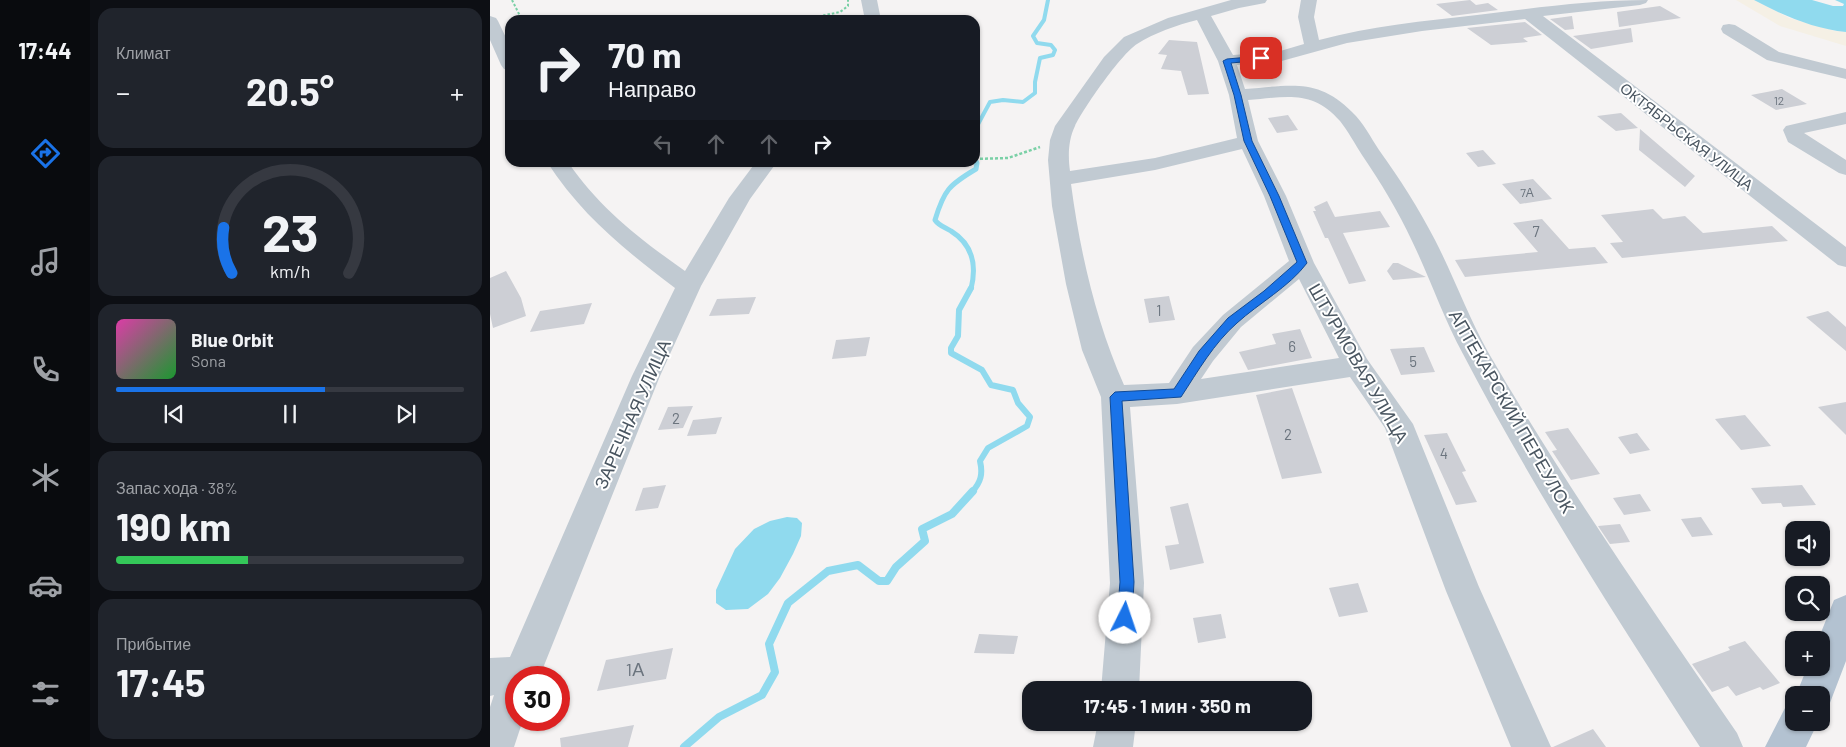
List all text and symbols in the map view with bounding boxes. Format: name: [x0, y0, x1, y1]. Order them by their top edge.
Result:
text: 70 m: [608, 33, 682, 75]
icon: right: [525, 35, 590, 100]
text: 17:44: [18, 37, 72, 63]
pin: [1240, 37, 1282, 79]
text: Климат: [116, 43, 170, 62]
icon: arrive: [1247, 44, 1275, 72]
text: 20.5°: [246, 68, 334, 114]
text: −: [116, 75, 130, 109]
text: +: [450, 75, 464, 109]
text: Направо: [608, 75, 696, 101]
street label: ОКТЯБРЬСКАЯ УЛИЦА: [1617, 79, 1757, 193]
house number: 12: [1774, 93, 1784, 107]
icon: left: [649, 130, 677, 158]
icon: ahead: [702, 130, 730, 158]
icon: ahead: [755, 130, 783, 158]
icon: right: [808, 130, 836, 158]
icon: directions: [28, 136, 63, 171]
house number: 7А: [1520, 185, 1534, 199]
text: 23: [262, 200, 318, 262]
house number: 7: [1532, 222, 1540, 240]
icon: music: [28, 244, 63, 279]
text: km/h: [270, 260, 310, 282]
street label: ШТУРМОВАЯ УЛИЦА: [1304, 279, 1414, 447]
house number: 1: [1156, 301, 1162, 319]
street label: АПТЕКАРСКИЙ ПЕРЕУЛОК: [1445, 305, 1580, 517]
text: Blue Orbit: [191, 328, 274, 351]
street label: ЗАРЕЧНАЯ УЛИЦА: [589, 336, 675, 492]
house number: 6: [1288, 337, 1296, 355]
text: Sona: [191, 351, 226, 370]
icon: phone: [28, 352, 63, 387]
house number: 5: [1409, 352, 1417, 370]
icon: previous: [160, 400, 188, 428]
icon: pause: [276, 400, 304, 428]
icon: next: [392, 400, 420, 428]
house number: 2: [672, 409, 680, 427]
house number: 2: [1284, 425, 1292, 443]
house number: 4: [1440, 444, 1448, 462]
icon: climate: [28, 460, 63, 495]
text: Запас хода · 38%: [116, 478, 238, 497]
text: 190 km: [116, 503, 231, 549]
map controls: [1785, 521, 1830, 731]
button: sound: [1785, 521, 1830, 566]
icon: car: [28, 568, 63, 603]
button: search: [1785, 576, 1830, 621]
position arrow: [1098, 591, 1150, 643]
button: +: [1785, 631, 1830, 676]
text: Прибытие: [116, 634, 191, 653]
house number: 1А: [626, 658, 644, 680]
text: 17:45: [116, 659, 206, 705]
speed limit sign: 30: [505, 666, 570, 731]
icon: filters: [28, 676, 63, 711]
button: −: [1785, 686, 1830, 731]
text: 17:45 · 1 мин · 350 m: [1083, 694, 1251, 717]

